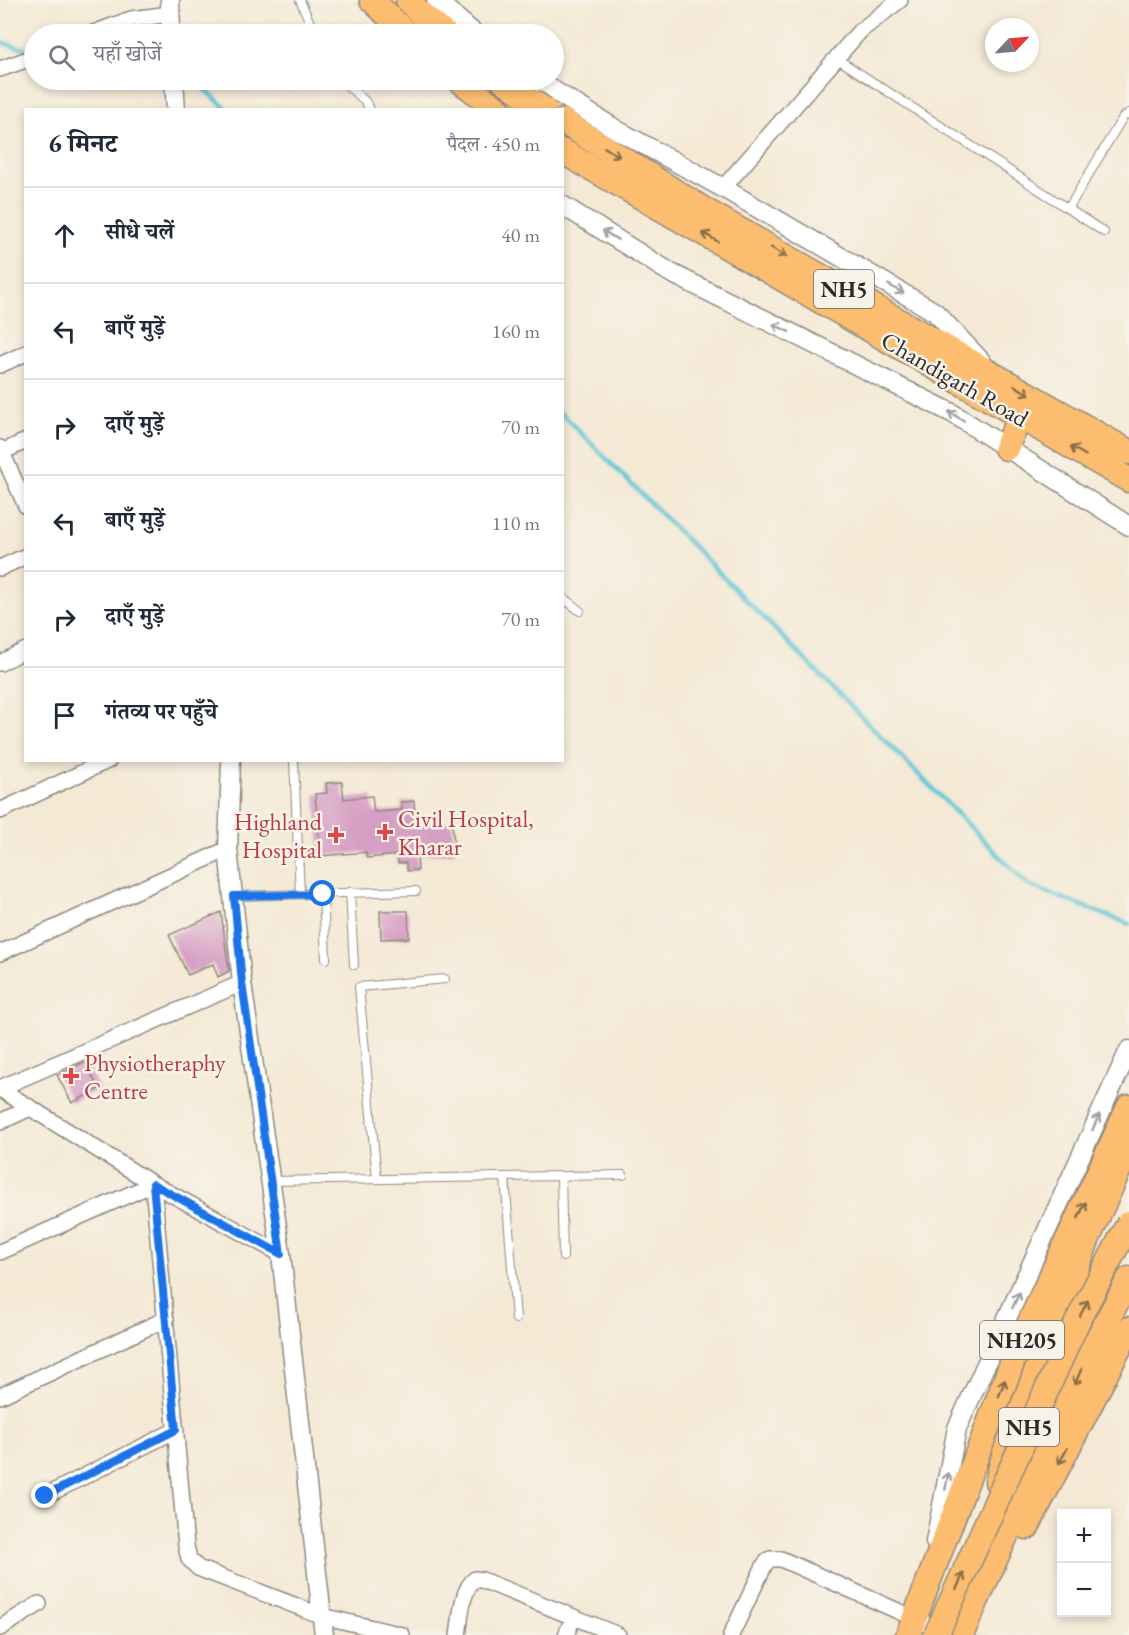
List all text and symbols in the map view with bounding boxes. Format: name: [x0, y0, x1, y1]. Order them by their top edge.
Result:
north arrow: [985, 18, 1039, 72]
search box: [24, 24, 564, 90]
text: यहाँ खोजें: [93, 39, 162, 68]
icon: search: [45, 41, 78, 74]
text: 6 मिनट: [48, 126, 117, 160]
text: पैदल · 450 m: [447, 131, 540, 157]
one-way arrow: [603, 146, 620, 158]
text: सीधे चलें: [105, 217, 174, 246]
icon: ahead: [48, 219, 81, 252]
text: 40 m: [501, 222, 540, 248]
one-way arrow: [603, 229, 619, 241]
one-way arrow: [702, 231, 719, 243]
one-way arrow: [770, 247, 787, 259]
road number: NH5: [814, 270, 874, 308]
one-way arrow: [887, 284, 904, 296]
text: बाएँ मुड़ें: [105, 313, 165, 342]
icon: left: [48, 315, 81, 348]
text: 160 m: [492, 318, 540, 344]
one-way arrow: [773, 322, 791, 334]
street label: Chandigarh Road: [876, 324, 1035, 434]
one-way arrow: [1012, 385, 1030, 396]
text: दाएँ मुड़ें: [105, 409, 164, 438]
one-way arrow: [948, 410, 965, 422]
icon: right: [48, 411, 81, 444]
text: 70 m: [501, 414, 540, 440]
one-way arrow: [1070, 445, 1088, 456]
text: बाएँ मुड़ें: [105, 505, 165, 534]
icon: left: [48, 507, 81, 540]
text: 110 m: [492, 510, 540, 536]
text: दाएँ मुड़ें: [105, 601, 164, 630]
icon: right: [48, 603, 81, 636]
text: 70 m: [501, 606, 540, 632]
text: गंतव्य पर पहुँचे: [105, 697, 217, 726]
icon: arrive: [48, 699, 81, 732]
place label: Civil Hospital, Kharar: [398, 803, 534, 862]
place label: Highland Hospital: [234, 806, 323, 865]
marker: Civil Hospital, Kharar: [376, 823, 394, 841]
marker: Highland Hospital: [327, 826, 345, 844]
route start: [309, 880, 335, 906]
place label: Physiotheraphy Centre: [84, 1047, 226, 1106]
marker: Physiotheraphy Centre: [62, 1067, 80, 1085]
one-way arrow: [1091, 1113, 1102, 1131]
one-way arrow: [1076, 1201, 1088, 1219]
one-way arrow: [1011, 1291, 1022, 1309]
one-way arrow: [1079, 1300, 1091, 1318]
road number: NH205: [980, 1321, 1064, 1359]
one-way arrow: [1072, 1367, 1083, 1386]
one-way arrow: [997, 1379, 1008, 1398]
road number: NH5: [999, 1408, 1059, 1446]
one-way arrow: [1057, 1446, 1068, 1464]
one-way arrow: [942, 1471, 953, 1491]
route end: [31, 1482, 57, 1508]
map controls: [1057, 1509, 1111, 1617]
button: +: [1057, 1509, 1111, 1563]
button: −: [1057, 1563, 1111, 1617]
one-way arrow: [955, 1573, 966, 1591]

